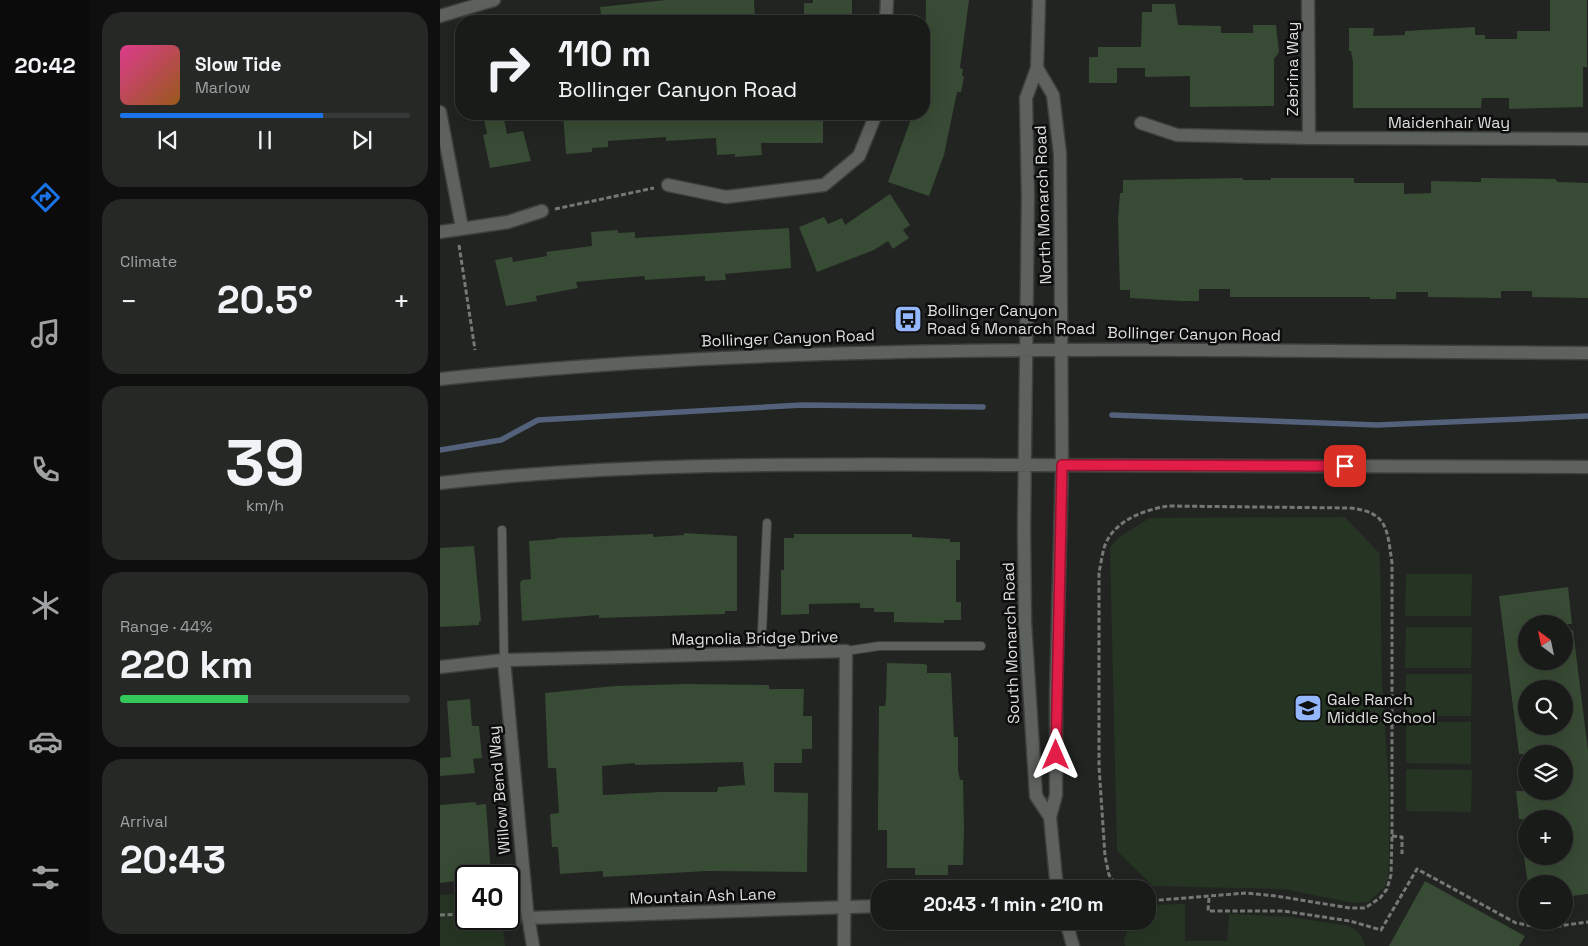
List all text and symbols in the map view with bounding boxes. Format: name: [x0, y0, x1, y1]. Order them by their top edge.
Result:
street label: Zebrina Way: [1282, 22, 1303, 116]
text: 110 m: [558, 32, 651, 76]
icon: right: [475, 35, 540, 100]
text: 20:42: [15, 51, 75, 79]
text: Slow Tide: [195, 52, 281, 77]
text: Bollinger Canyon Road: [558, 75, 797, 103]
text: Marlow: [195, 77, 251, 98]
street label: Maidenhair Way: [1388, 112, 1510, 133]
street label: North Monarch Road: [1030, 125, 1056, 285]
icon: previous: [154, 126, 182, 154]
icon: pause: [251, 126, 279, 154]
icon: next: [348, 126, 376, 154]
icon: directions: [28, 180, 63, 215]
text: Climate: [120, 251, 177, 272]
text: 20.5°: [217, 276, 313, 324]
text: −: [120, 283, 137, 319]
text: +: [393, 283, 410, 319]
place label: Bollinger Canyon Road & Monarch Road: [927, 300, 1095, 339]
bus stop icon: Bollinger Canyon Road & Monarch Road: [893, 304, 923, 334]
icon: music: [28, 316, 63, 351]
street label: Bollinger Canyon Road: [1107, 322, 1281, 346]
street label: Bollinger Canyon Road: [701, 324, 875, 352]
text: 39: [225, 421, 305, 504]
pin: [1324, 445, 1366, 487]
icon: phone: [28, 452, 63, 487]
icon: arrive: [1331, 452, 1359, 480]
text: km/h: [246, 495, 284, 516]
street label: South Monarch Road: [998, 562, 1024, 724]
icon: climate: [28, 588, 63, 623]
north arrow: [1518, 615, 1572, 670]
map controls: [1518, 615, 1573, 930]
text: Range · 44%: [120, 616, 212, 637]
street label: Magnolia Bridge Drive: [671, 626, 839, 650]
text: 220 km: [120, 641, 253, 689]
button: search: [1518, 680, 1573, 735]
place label: Gale Ranch Middle School: [1327, 689, 1436, 728]
school or university icon: Gale Ranch Middle School: [1293, 693, 1323, 723]
icon: car: [28, 724, 63, 759]
street label: Willow Bend Way: [483, 725, 515, 855]
position arrow: [1029, 728, 1081, 780]
button: layers: [1518, 745, 1573, 800]
button: +: [1518, 810, 1573, 865]
text: Arrival: [120, 811, 168, 832]
text: 20:43: [120, 836, 226, 884]
icon: filters: [28, 860, 63, 895]
speed limit sign: 40: [455, 865, 520, 930]
button: −: [1518, 875, 1573, 930]
street label: Mountain Ash Lane: [629, 883, 777, 909]
text: 20:43 · 1 min · 210 m: [923, 892, 1104, 917]

